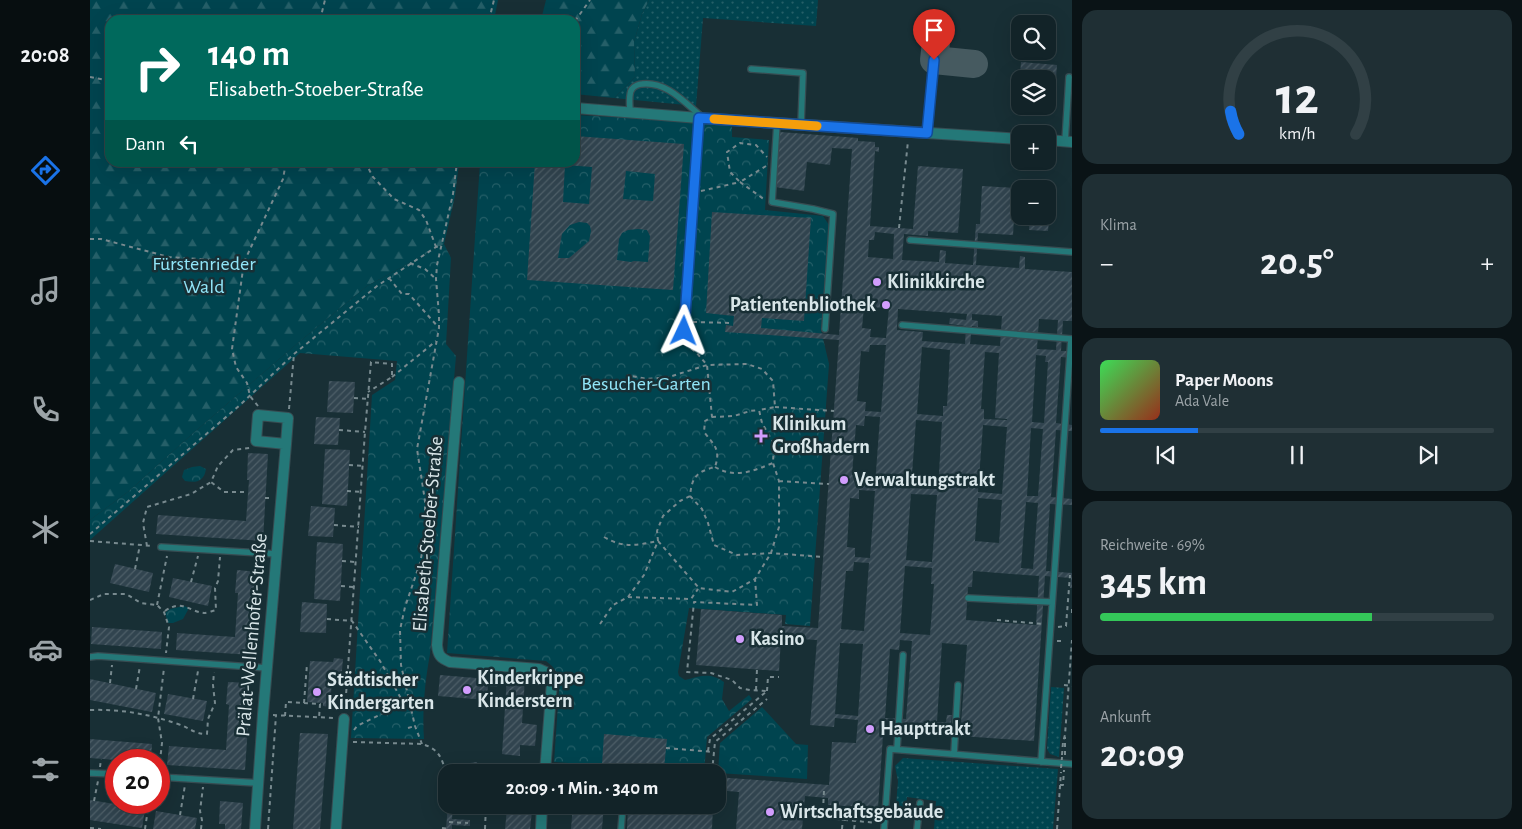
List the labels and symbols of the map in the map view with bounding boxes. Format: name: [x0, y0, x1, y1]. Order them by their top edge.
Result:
pin: [913, 9, 955, 60]
park label: Fürstenrieder Wald: [152, 254, 256, 297]
place label: Klinikkirche: [887, 272, 985, 292]
marker: Klinikkirche: [871, 276, 883, 288]
place label: Patientenbliothek: [730, 295, 876, 315]
marker: Patientenbliothek: [880, 299, 892, 311]
position arrow: [657, 304, 709, 356]
park label: Besucher-Garten: [581, 374, 711, 394]
place label: Klinikum Großhadern: [772, 414, 870, 457]
marker: Klinikum Großhadern: [754, 429, 768, 443]
street label: Elisabeth-Stoeber-Straße: [409, 435, 447, 633]
place label: Verwaltungstrakt: [854, 470, 995, 490]
marker: Verwaltungstrakt: [838, 474, 850, 486]
street label: Prälat-Wellenhofer-Straße: [233, 532, 271, 738]
place label: Kasino: [750, 629, 805, 649]
marker: Kasino: [734, 633, 746, 645]
place label: Kinderkrippe Kinderstern: [477, 668, 583, 711]
place label: Städtischer Kindergarten: [327, 670, 434, 713]
marker: Kinderkrippe Kinderstern: [461, 684, 473, 696]
marker: Städtischer Kindergarten: [311, 686, 323, 698]
place label: Haupttrakt: [880, 719, 971, 739]
marker: Haupttrakt: [864, 723, 876, 735]
speed limit sign: 20: [105, 749, 170, 814]
place label: Wirtschaftsgebäude: [780, 802, 943, 822]
marker: Wirtschaftsgebäude: [764, 806, 776, 818]

